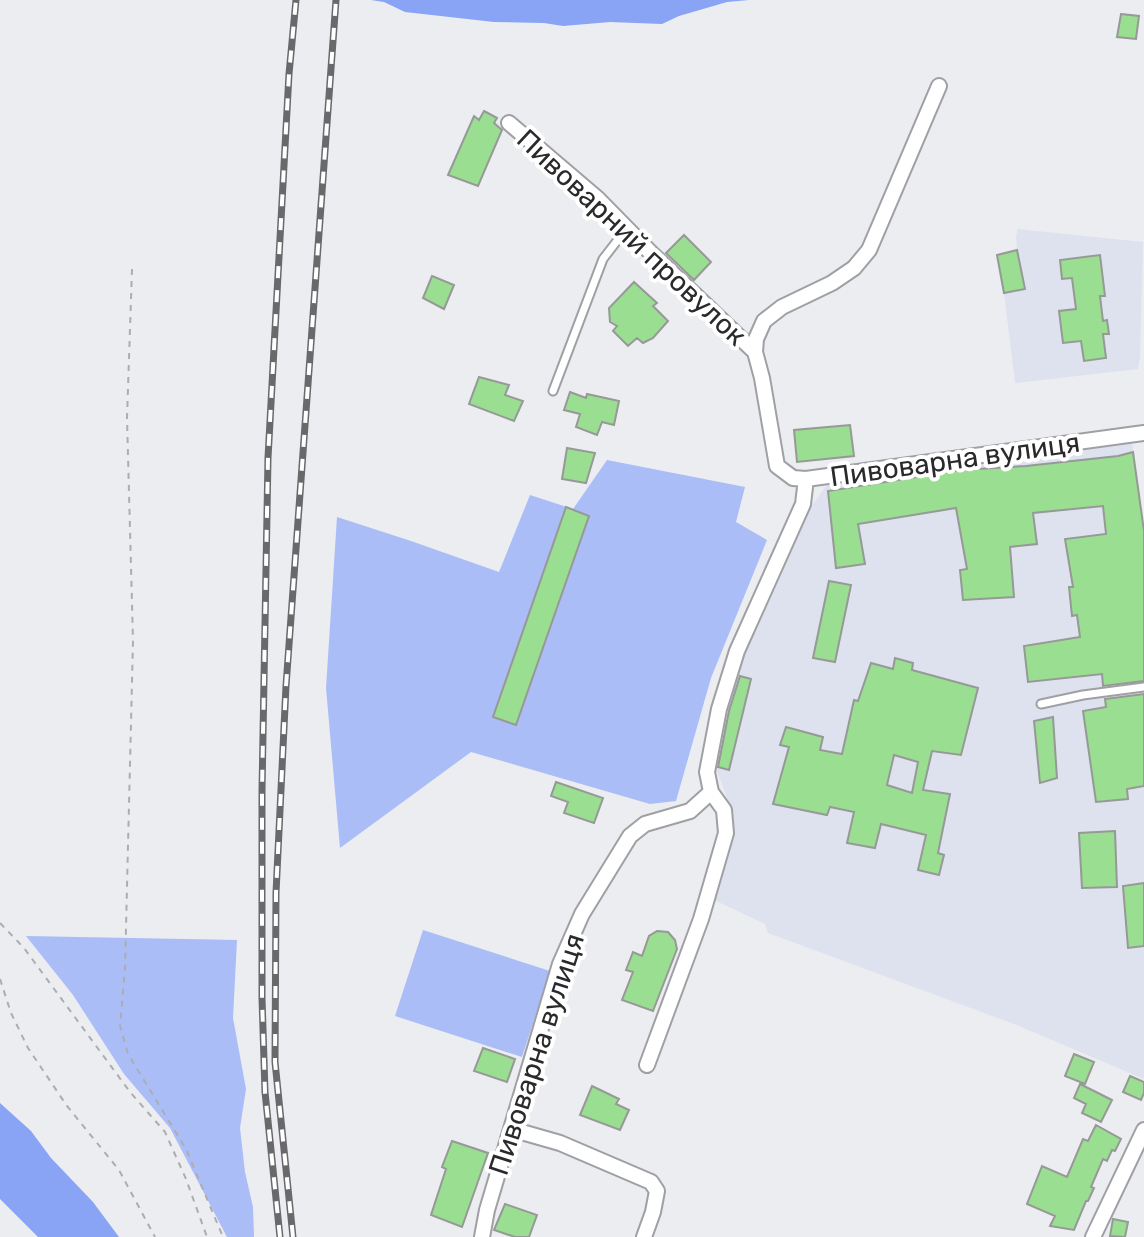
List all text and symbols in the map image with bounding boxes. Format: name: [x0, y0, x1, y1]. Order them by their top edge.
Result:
street label: Пивоварний провулок: [510, 122, 753, 352]
street label: Пивоварна вулиця: [828, 426, 1082, 493]
street label: Пивоварна вулиця: [482, 929, 591, 1179]

